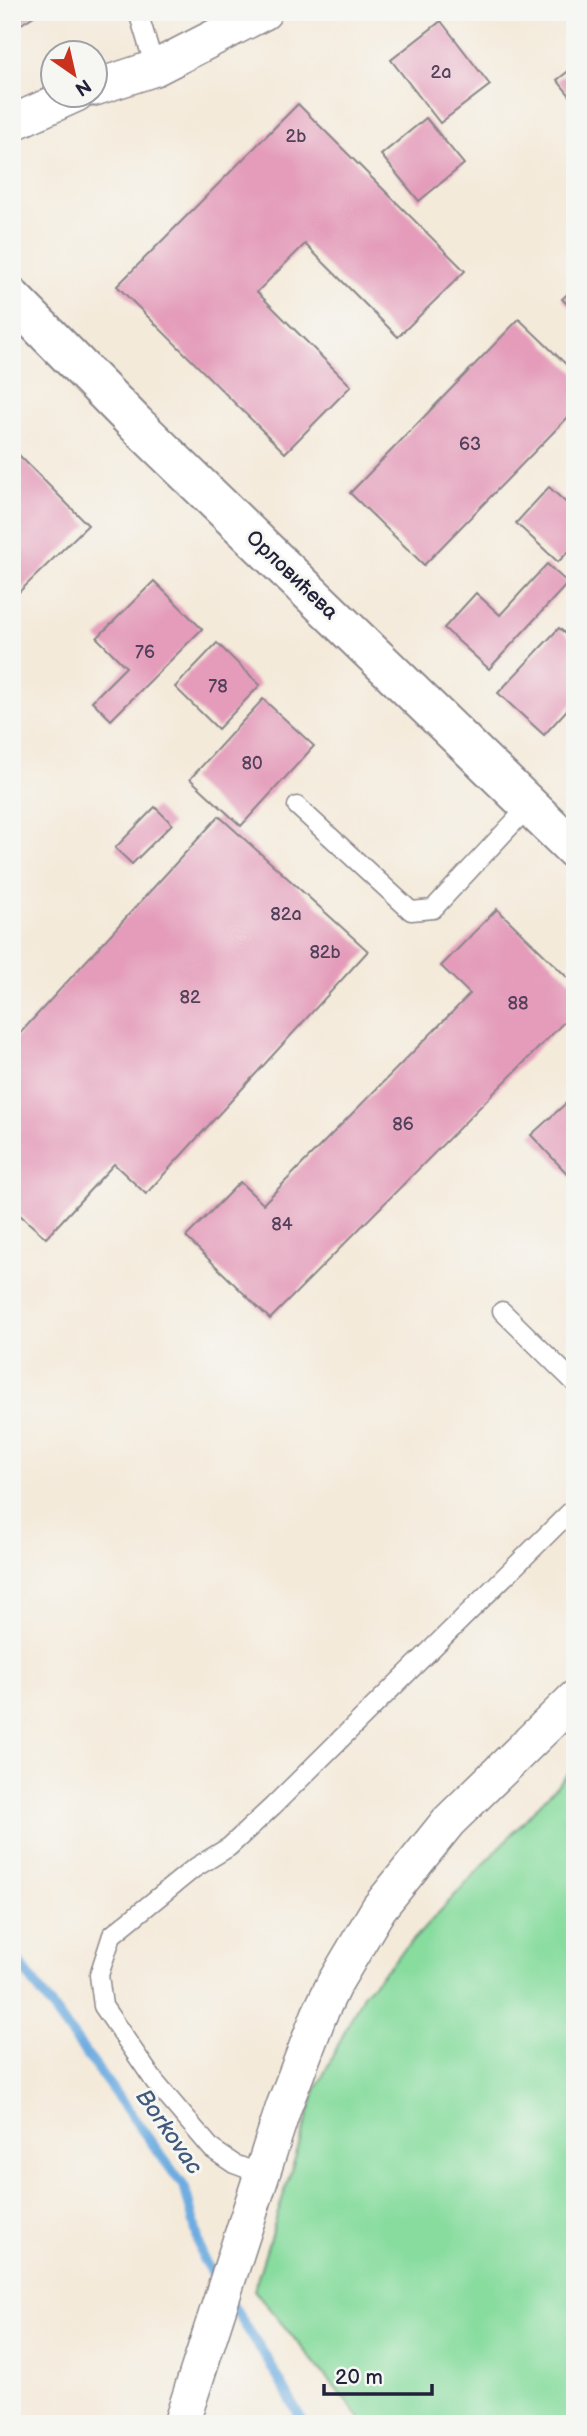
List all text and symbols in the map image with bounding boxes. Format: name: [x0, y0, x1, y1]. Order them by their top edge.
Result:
north arrow: [38, 38, 108, 108]
house number: 2a: [431, 62, 451, 83]
text: N: [70, 73, 95, 100]
house number: 2b: [286, 126, 306, 147]
house number: 63: [459, 434, 481, 455]
street label: Орловићева: [241, 525, 344, 625]
house number: 76: [135, 642, 155, 663]
house number: 78: [208, 676, 228, 697]
house number: 80: [241, 753, 263, 774]
house number: 82a: [270, 904, 302, 925]
house number: 82b: [309, 942, 341, 963]
house number: 82: [179, 987, 201, 1008]
house number: 88: [508, 993, 529, 1014]
house number: 86: [392, 1114, 414, 1135]
house number: 84: [271, 1214, 293, 1235]
water label: Borkovac: [129, 2084, 209, 2180]
scale bar: [324, 2352, 433, 2396]
text: 20 m: [335, 2365, 383, 2390]

